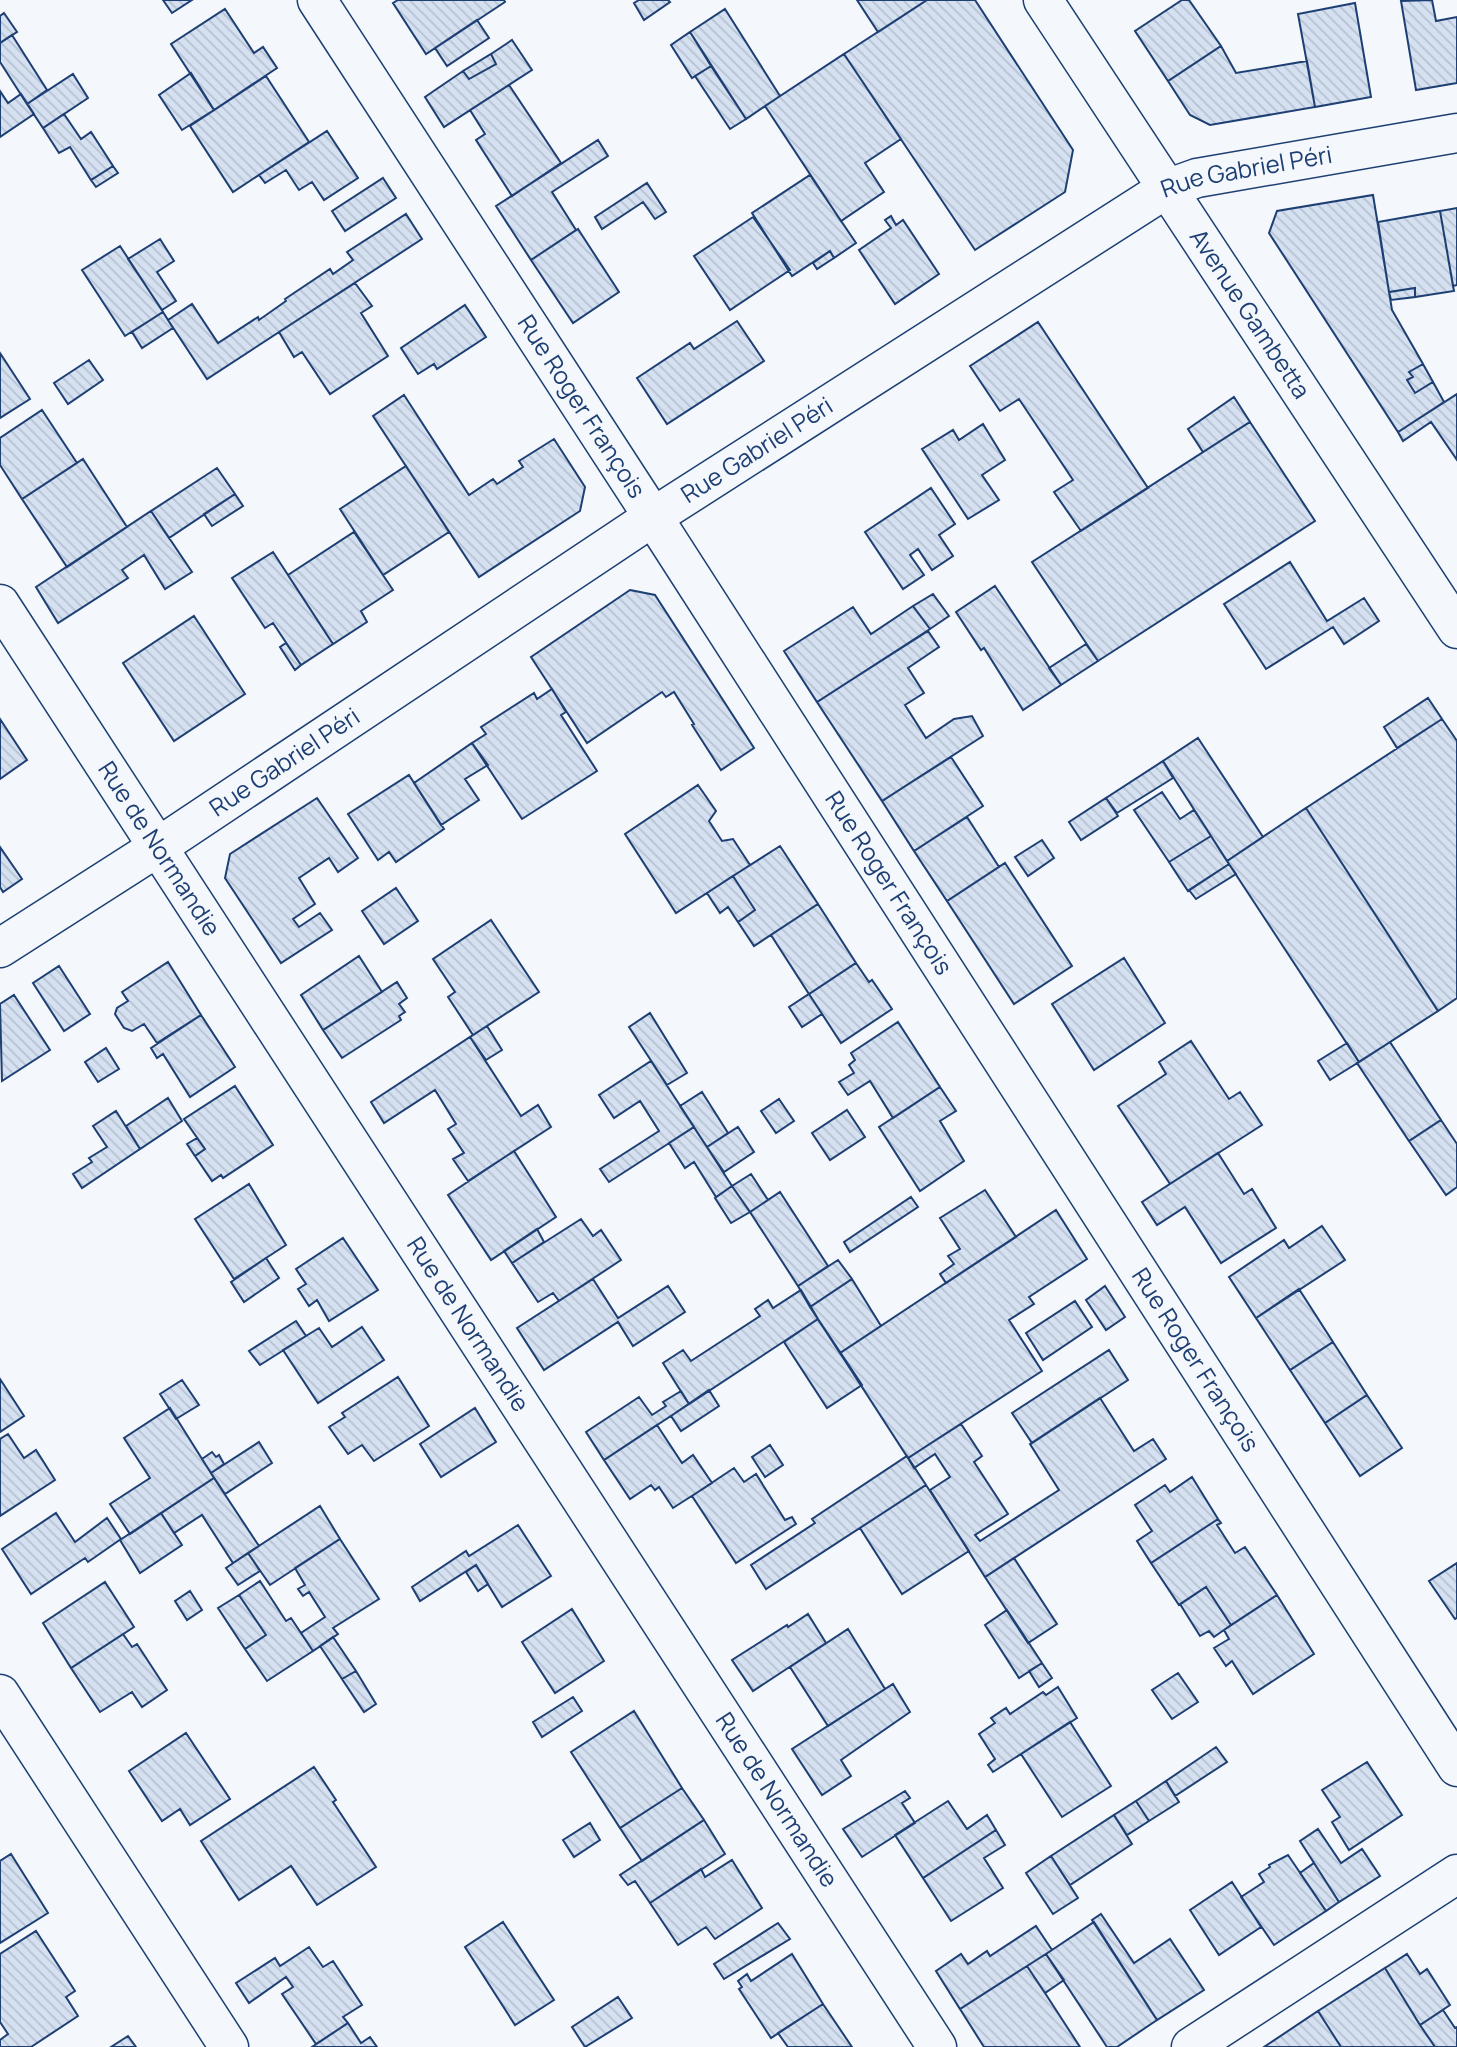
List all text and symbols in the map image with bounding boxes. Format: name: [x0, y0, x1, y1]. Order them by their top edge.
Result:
street label: Rue Gabriel Péri: [1156, 137, 1334, 205]
street label: Avenue Gambetta: [1183, 222, 1319, 405]
street label: Rue Roger François: [511, 308, 654, 504]
street label: Rue Gabriel Péri: [674, 388, 839, 510]
street label: Rue Gabriel Péri: [202, 699, 366, 823]
street label: Rue de Normandie: [91, 754, 229, 942]
street label: Rue Roger François: [818, 784, 961, 981]
street label: Rue de Normandie: [400, 1230, 538, 1417]
street label: Rue Roger François: [1125, 1261, 1268, 1458]
street label: Rue de Normandie: [709, 1705, 847, 1893]

